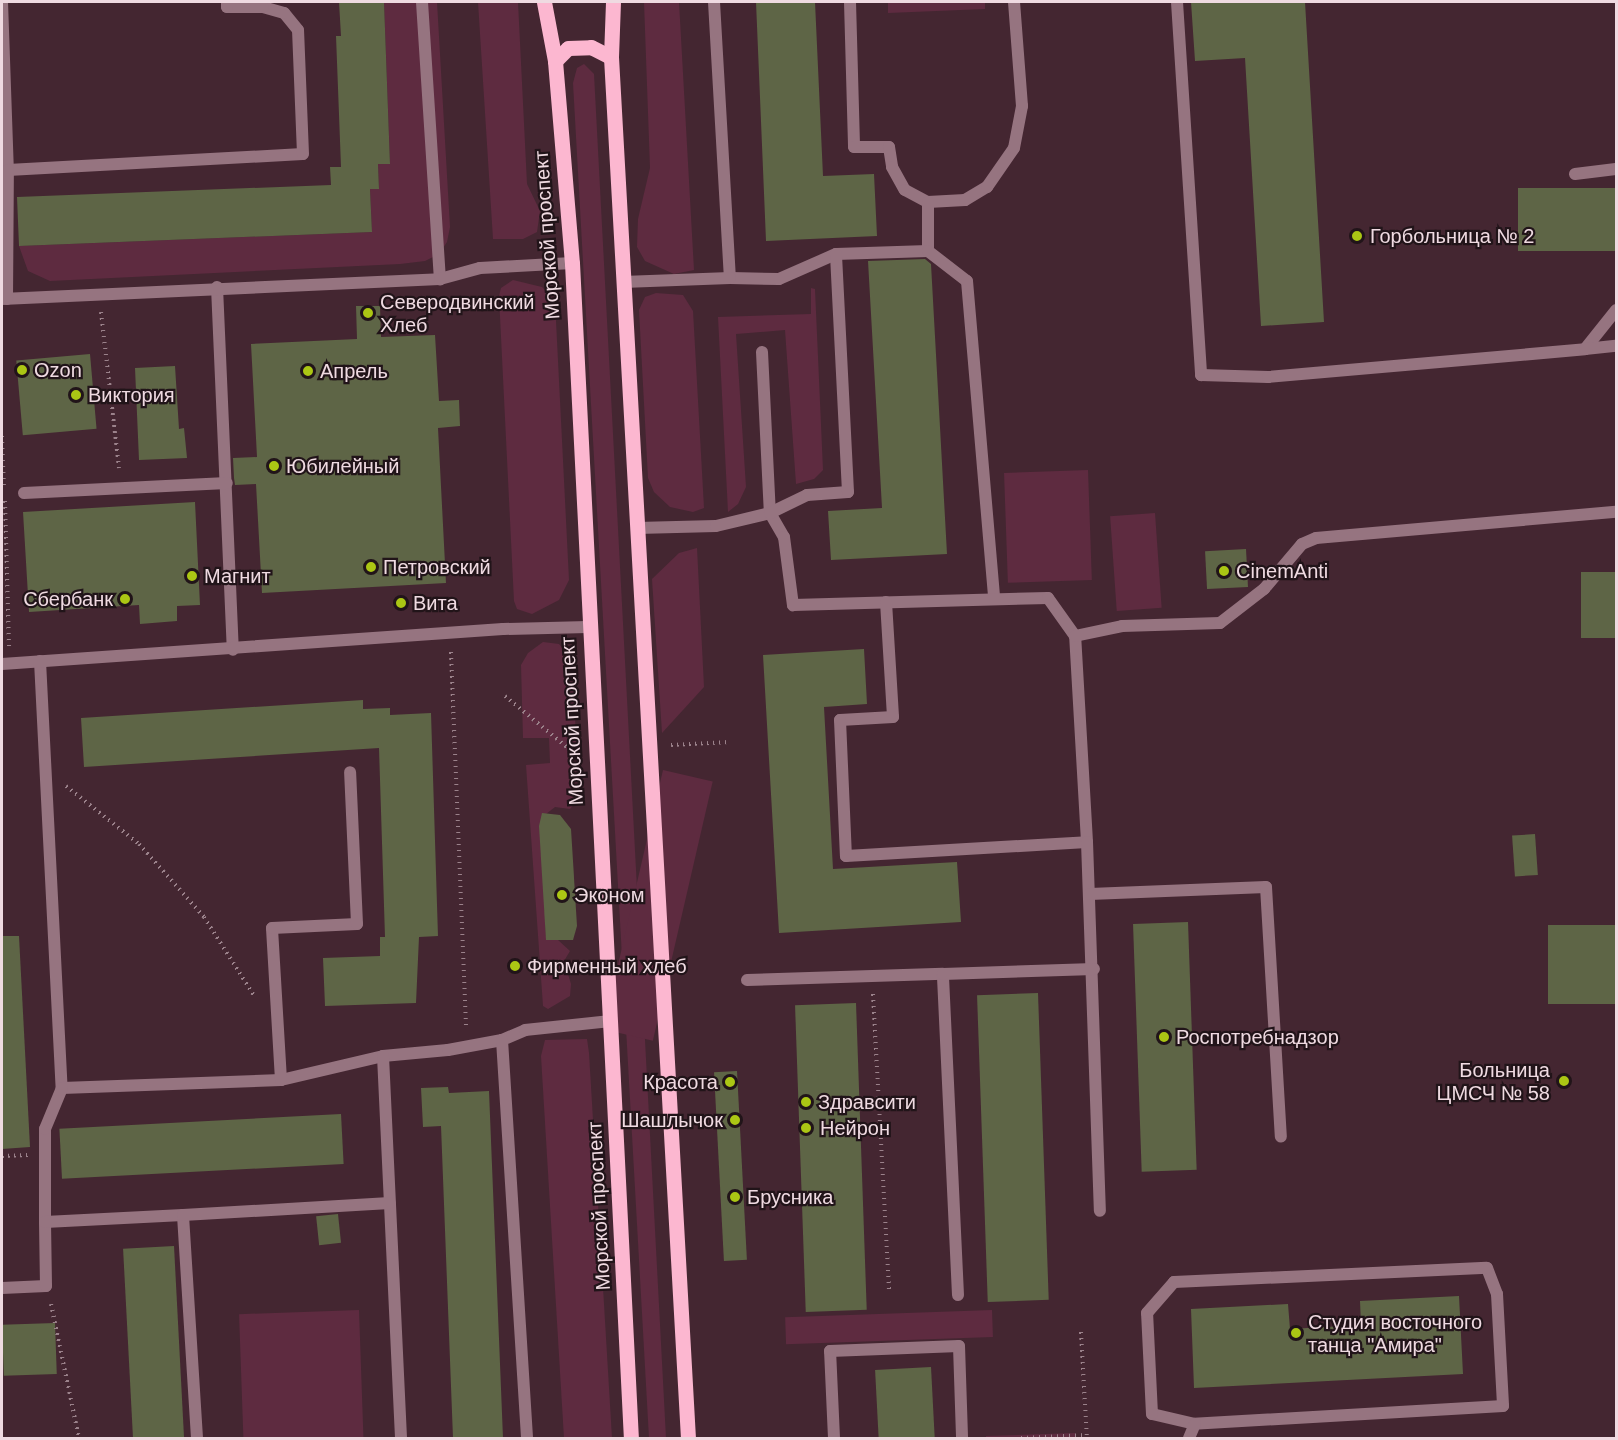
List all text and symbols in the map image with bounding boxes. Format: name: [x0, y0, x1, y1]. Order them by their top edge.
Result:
street label: Морской проспект: [529, 150, 565, 320]
place label: Горбольница № 2: [1370, 224, 1534, 248]
marker: Горбольница № 2: [1348, 227, 1366, 245]
place label: Северодвинский Хлеб: [380, 290, 535, 337]
marker: Северодвинский Хлеб: [361, 306, 375, 320]
place label: Ozon: [34, 358, 82, 382]
place label: Апрель: [320, 359, 388, 383]
marker: Ozon: [15, 363, 29, 377]
marker: Апрель: [301, 364, 315, 378]
place label: Виктория: [88, 383, 175, 407]
marker: Виктория: [69, 388, 83, 402]
place label: Юбилейный: [286, 454, 399, 478]
marker: Юбилейный: [267, 459, 281, 473]
place label: Петровский: [383, 555, 491, 579]
place label: CinemAnti: [1236, 559, 1328, 583]
marker: Петровский: [364, 560, 378, 574]
place label: Магнит: [204, 564, 271, 588]
marker: CinemAnti: [1217, 564, 1231, 578]
marker: Магнит: [185, 569, 199, 583]
place label: Сбербанк: [23, 587, 113, 611]
place label: Вита: [413, 591, 458, 615]
marker: Сбербанк: [118, 592, 132, 606]
marker: Вита: [394, 596, 408, 610]
street label: Морской проспект: [556, 636, 588, 806]
place label: Эконом: [574, 883, 644, 907]
marker: Эконом: [555, 888, 569, 902]
place label: Фирменный хлеб: [527, 954, 687, 978]
marker: Фирменный хлеб: [508, 959, 522, 973]
place label: Роспотребнадзор: [1176, 1025, 1339, 1049]
marker: Роспотребнадзор: [1157, 1030, 1171, 1044]
place label: Больница ЦМСЧ № 58: [1437, 1058, 1550, 1105]
place label: Красота: [643, 1070, 718, 1094]
marker: Больница ЦМСЧ № 58: [1555, 1072, 1573, 1090]
marker: Красота: [723, 1075, 737, 1089]
place label: Здравсити: [818, 1090, 916, 1114]
marker: Здравсити: [799, 1095, 813, 1109]
place label: Шашлычок: [621, 1108, 723, 1132]
marker: Шашлычок: [728, 1113, 742, 1127]
place label: Нейрон: [820, 1116, 890, 1140]
marker: Нейрон: [797, 1119, 815, 1137]
street label: Морской проспект: [583, 1121, 615, 1291]
place label: Брусника: [747, 1185, 833, 1209]
marker: Брусника: [728, 1190, 742, 1204]
place label: Студия восточного танца "Амира": [1308, 1310, 1482, 1357]
marker: Студия восточного танца "Амира": [1289, 1326, 1303, 1340]

